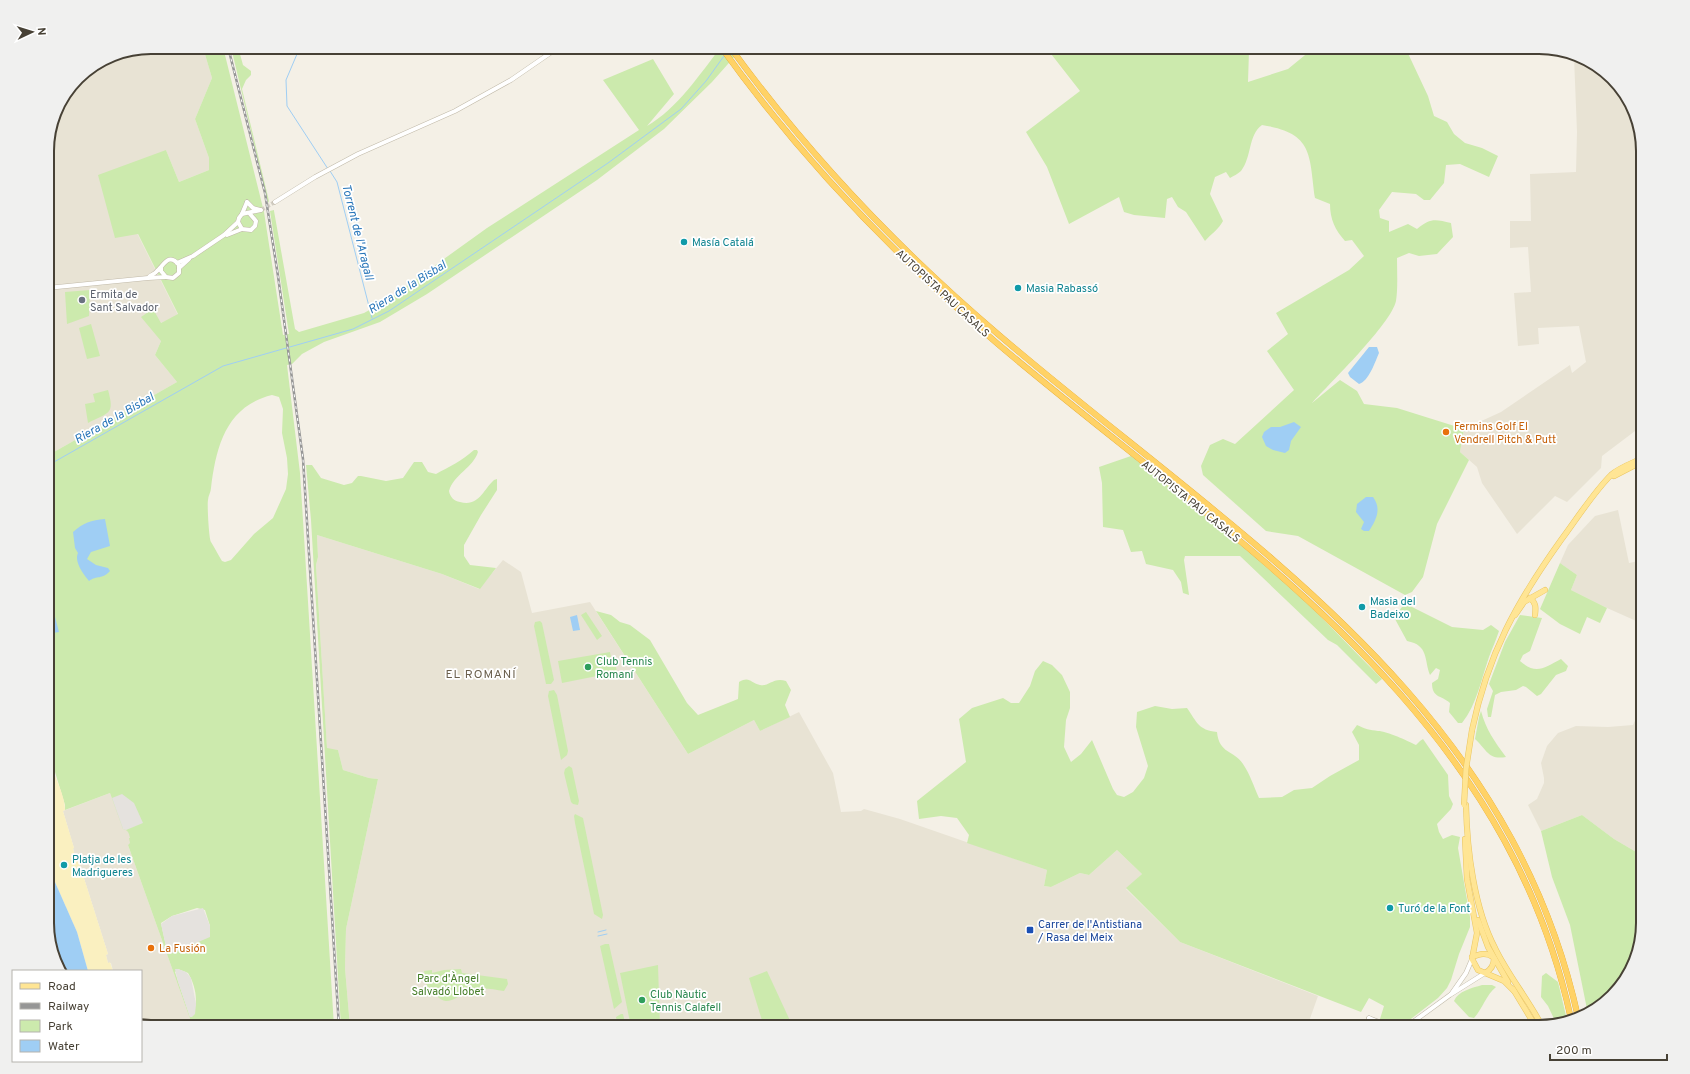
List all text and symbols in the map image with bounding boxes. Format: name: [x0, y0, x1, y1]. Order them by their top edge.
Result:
north arrow: [12, 12, 52, 52]
text: N: [34, 27, 48, 36]
water label: Torrent de l'Aragall: [337, 183, 377, 283]
place label: Masía Catalá: [692, 236, 754, 250]
marker: Masía Catalá: [679, 237, 689, 247]
street label: AUTOPISTA PAU CASALS: [893, 247, 992, 341]
water label: Riera de la Bisbal: [365, 257, 450, 318]
place label: Masia Rabassó: [1026, 282, 1098, 296]
marker: Masia Rabassó: [1013, 283, 1023, 293]
place label: Ermita de Sant Salvador: [90, 288, 159, 315]
marker: Ermita de Sant Salvador: [77, 295, 87, 305]
water label: Riera de la Bisbal: [72, 389, 158, 448]
place label: Fermins Golf El Vendrell Pitch & Putt: [1454, 420, 1556, 447]
marker: Fermins Golf El Vendrell Pitch & Putt: [1441, 427, 1451, 437]
street label: AUTOPISTA PAU CASALS: [1138, 458, 1243, 546]
place label: Masia del Badeixo: [1370, 595, 1416, 622]
marker: Masia del Badeixo: [1357, 602, 1367, 612]
place label: Club Tennis Romaní: [596, 655, 652, 682]
marker: Club Tennis Romaní: [583, 662, 593, 672]
district label: EL ROMANÍ: [445, 667, 517, 683]
place label: Platja de les Madrigueres: [72, 853, 133, 880]
marker: Platja de les Madrigueres: [59, 860, 69, 870]
place label: Turó de la Font: [1398, 902, 1470, 916]
marker: Turó de la Font: [1385, 903, 1395, 913]
place label: Carrer de l'Antistiana / Rasa del Meix: [1037, 918, 1142, 945]
marker: Carrer de l'Antistiana / Rasa del Meix: [1025, 925, 1035, 935]
place label: La Fusión: [159, 942, 206, 956]
marker: La Fusión: [146, 943, 156, 953]
legend: [12, 970, 142, 1062]
park label: Parc d'Àngel Salvadó Llobet: [411, 971, 485, 999]
text: Road: [48, 979, 76, 995]
place label: Club Nàutic Tennis Calafell: [650, 988, 721, 1015]
marker: Club Nàutic Tennis Calafell: [637, 995, 647, 1005]
text: Railway: [48, 999, 89, 1015]
text: Park: [48, 1019, 73, 1035]
scale bar: [1550, 1036, 1667, 1062]
text: Water: [48, 1039, 80, 1055]
text: 200 m: [1556, 1043, 1592, 1059]

